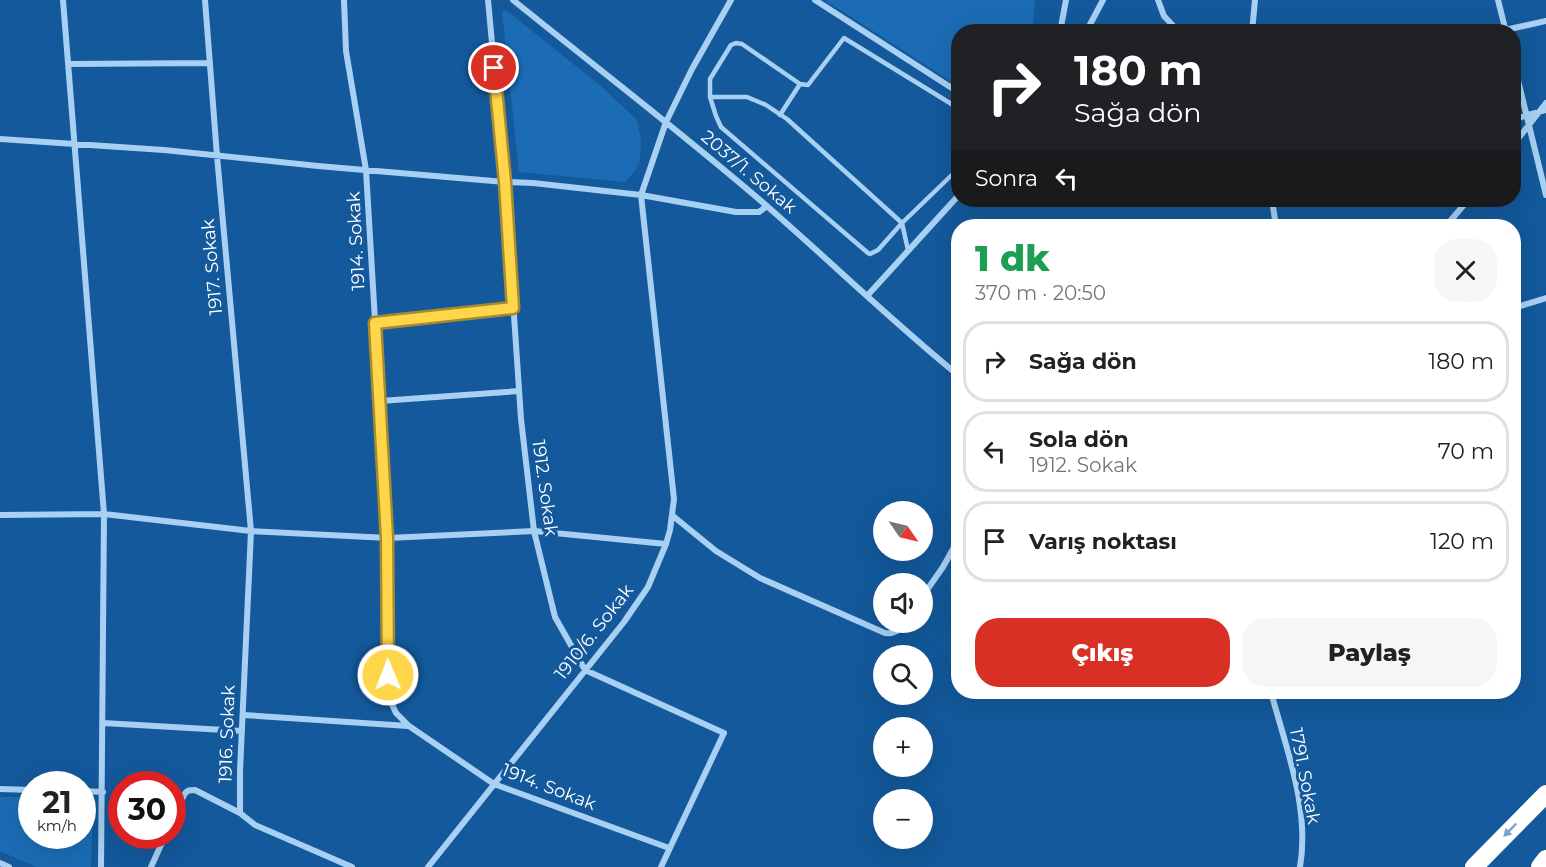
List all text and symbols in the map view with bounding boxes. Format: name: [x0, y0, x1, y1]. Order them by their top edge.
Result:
pin: [468, 42, 519, 93]
text: 180 m: [1074, 44, 1203, 96]
icon: right: [975, 48, 1053, 126]
icon: arrive: [477, 51, 510, 84]
text: Sağa dön: [1074, 96, 1202, 129]
street label: 2037/1. Sokak: [697, 126, 801, 218]
icon: left: [1050, 162, 1083, 195]
text: Sonra: [975, 165, 1038, 192]
street label: 1914. Sokak: [342, 191, 370, 291]
street label: 1917. Sokak: [197, 218, 227, 316]
text: 1 dk: [975, 236, 1050, 280]
button: close: [1434, 239, 1497, 302]
text: 370 m · 20:50: [975, 281, 1106, 305]
icon: right: [978, 345, 1011, 378]
text: Sağa dön: [1029, 348, 1137, 375]
text: 180 m: [1428, 348, 1494, 375]
text: Sola dön: [1029, 426, 1129, 453]
icon: left: [978, 435, 1011, 468]
street label: 1912. Sokak: [527, 438, 563, 538]
text: 70 m: [1438, 438, 1494, 465]
text: 1912. Sokak: [1029, 453, 1137, 477]
north arrow: [873, 501, 933, 561]
map controls: [873, 501, 933, 849]
icon: arrive: [978, 525, 1011, 558]
text: Varış noktası: [1029, 528, 1177, 555]
text: 120 m: [1430, 528, 1494, 555]
button: sound: [873, 573, 933, 633]
street label: 1910/6. Sokak: [550, 580, 638, 684]
button: Çıkış: [975, 618, 1230, 687]
button: Paylaş: [1242, 618, 1497, 687]
position arrow: [356, 643, 420, 707]
button: search: [873, 645, 933, 705]
street label: 1916. Sokak: [214, 684, 240, 783]
button: +: [873, 717, 933, 777]
street label: 1791. Sokak: [1285, 726, 1325, 826]
street label: 1914. Sokak: [499, 759, 599, 815]
speed limit sign: 30: [108, 771, 186, 849]
text: 21: [42, 784, 72, 821]
button: −: [873, 789, 933, 849]
text: km/h: [37, 816, 77, 835]
one-way arrow: [1503, 823, 1517, 838]

